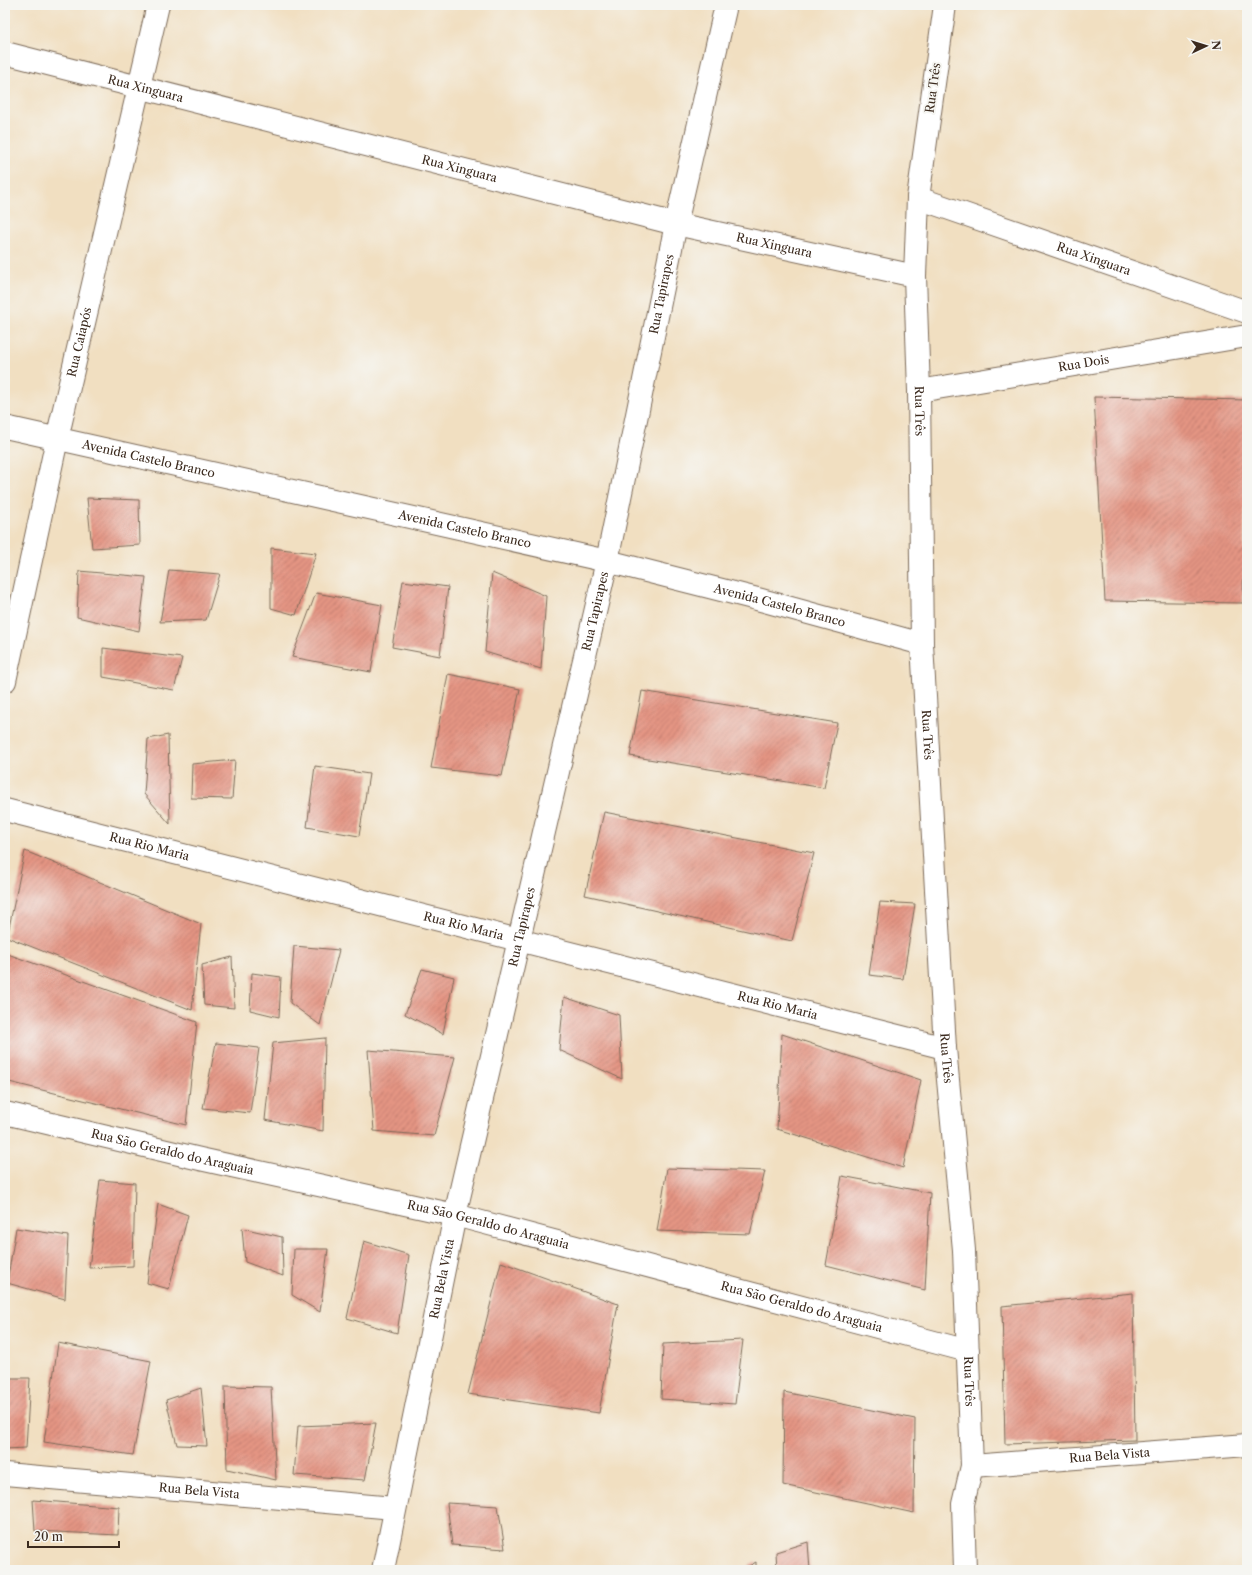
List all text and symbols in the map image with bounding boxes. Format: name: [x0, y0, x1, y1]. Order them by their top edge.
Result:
north arrow: [1186, 26, 1226, 66]
text: N: [1209, 40, 1223, 51]
street label: Rua Três: [922, 62, 943, 114]
street label: Rua Xinguara: [106, 71, 186, 105]
street label: Rua Xinguara: [420, 152, 500, 185]
street label: Rua Xinguara: [735, 229, 814, 261]
street label: Rua Xinguara: [1055, 239, 1134, 278]
street label: Rua Tapirapes: [646, 253, 677, 335]
street label: Rua Caiapós: [64, 306, 94, 378]
street label: Rua Dois: [1057, 351, 1110, 375]
street label: Rua Três: [912, 386, 928, 436]
street label: Avenida Castelo Branco: [80, 436, 216, 481]
street label: Avenida Castelo Branco: [396, 507, 533, 551]
street label: Rua Tapirapes: [578, 570, 611, 652]
street label: Avenida Castelo Branco: [711, 580, 847, 630]
street label: Rua Três: [919, 709, 937, 760]
street label: Rua Rio Maria: [108, 829, 192, 864]
street label: Rua Tapirapes: [505, 886, 538, 968]
street label: Rua Rio Maria: [422, 908, 506, 943]
street label: Rua Rio Maria: [736, 988, 820, 1023]
street label: Rua Três: [937, 1033, 956, 1084]
street label: Rua São Geraldo do Araguaia: [90, 1126, 256, 1178]
street label: Rua São Geraldo do Araguaia: [406, 1197, 572, 1252]
street label: Rua Bela Vista: [426, 1237, 457, 1320]
street label: Rua São Geraldo do Araguaia: [719, 1278, 885, 1335]
street label: Rua Três: [961, 1356, 978, 1407]
street label: Rua Bela Vista: [1068, 1444, 1151, 1466]
street label: Rua Bela Vista: [158, 1479, 241, 1502]
scale bar: [28, 1523, 119, 1549]
text: 20 m: [34, 1529, 63, 1544]

